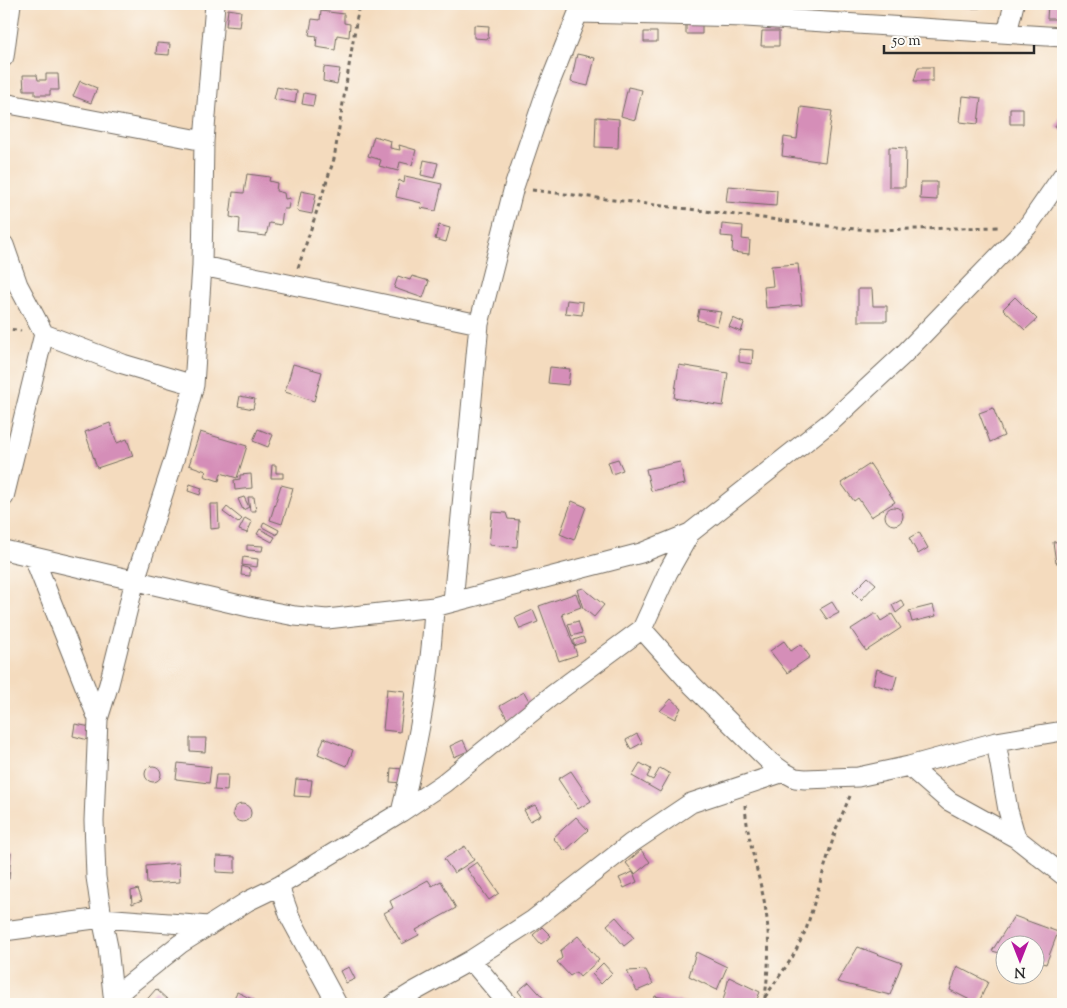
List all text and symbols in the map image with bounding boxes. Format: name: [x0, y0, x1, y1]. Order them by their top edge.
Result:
scale bar: [884, 22, 1034, 54]
text: 50 m: [891, 31, 921, 52]
north arrow: [994, 936, 1044, 986]
text: N: [1014, 961, 1026, 981]

